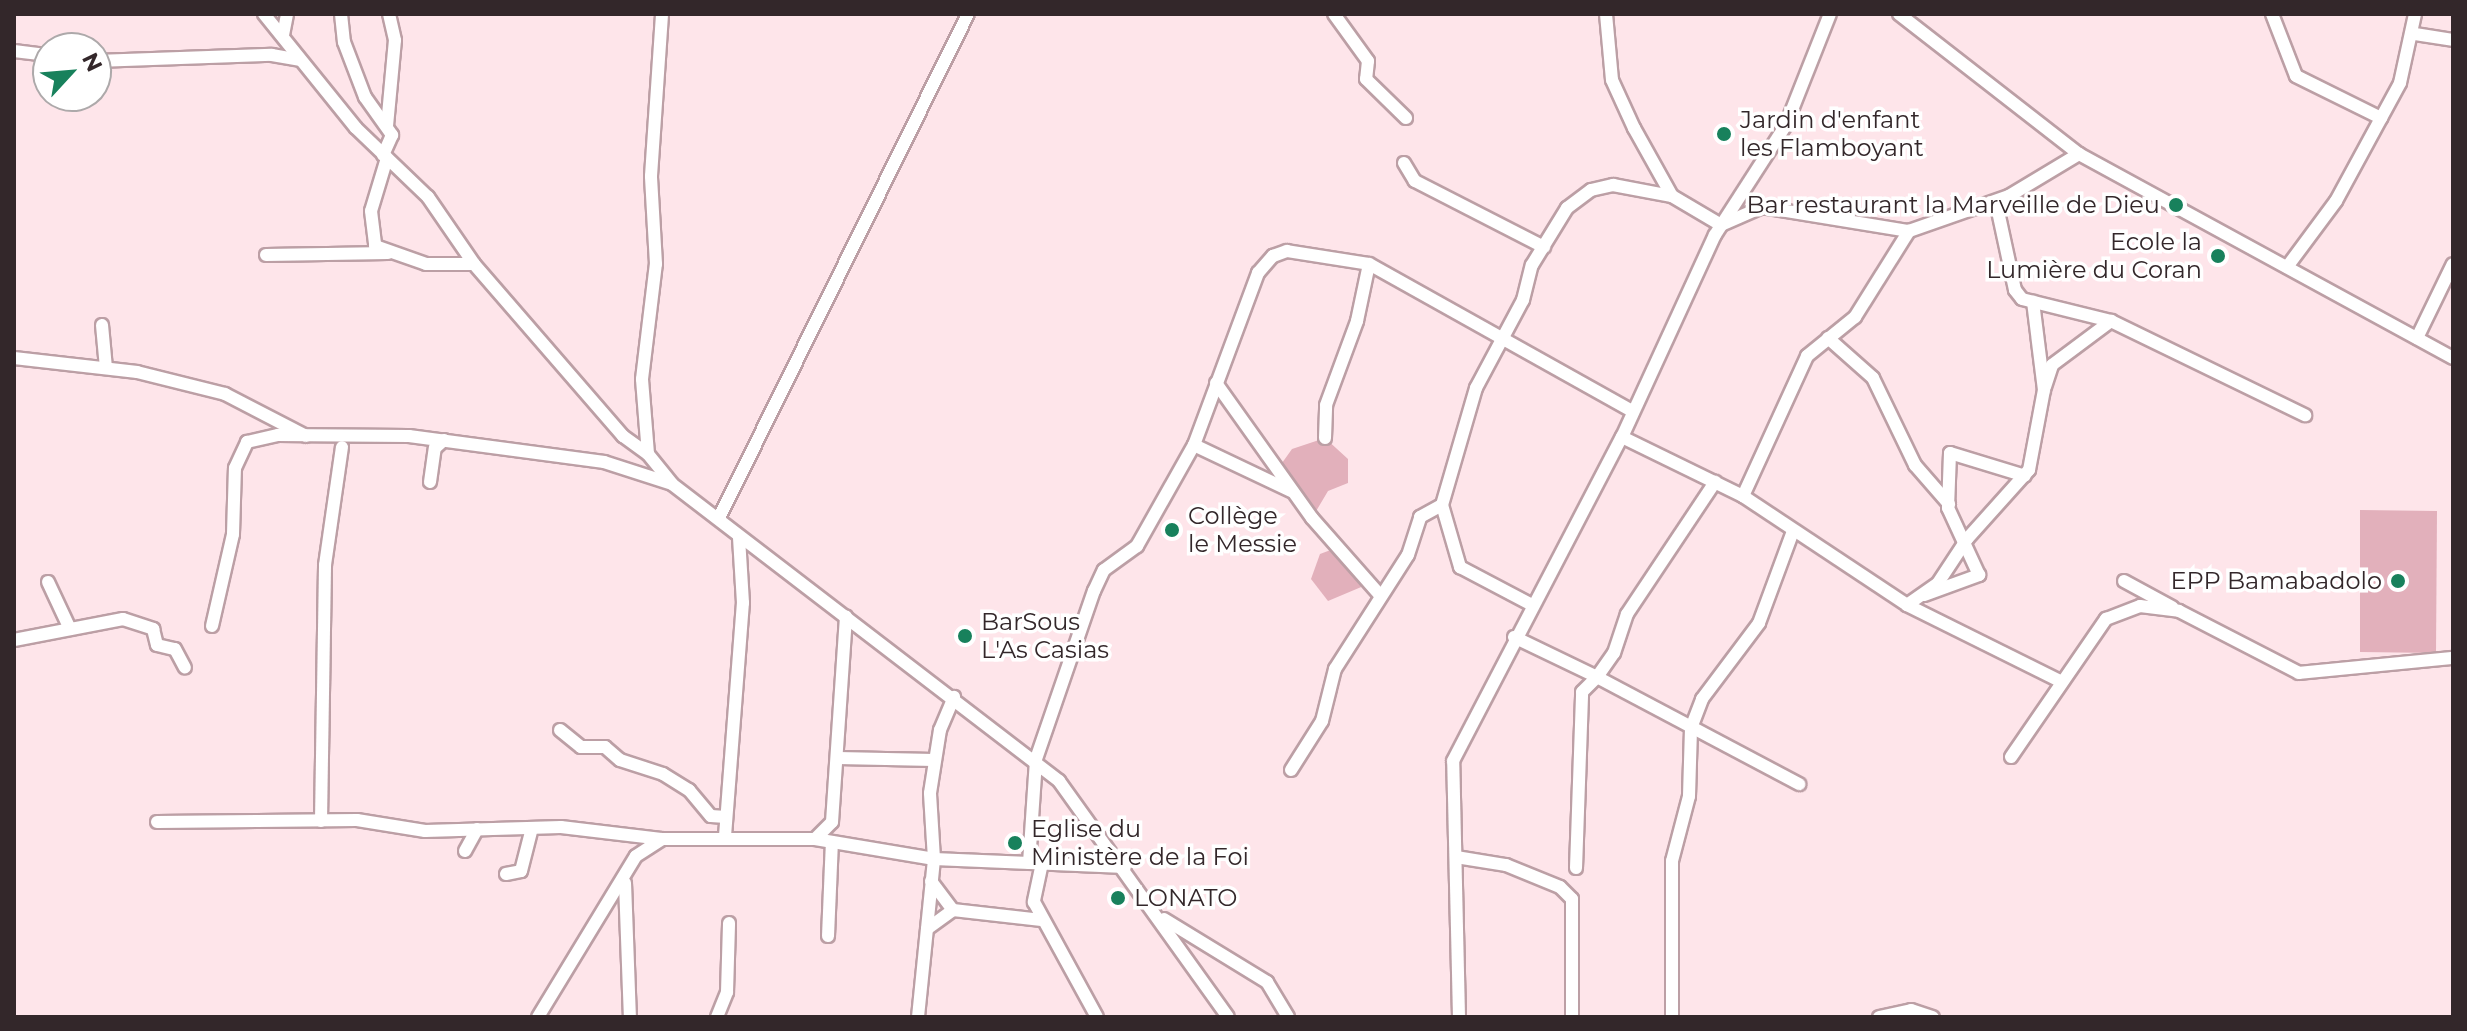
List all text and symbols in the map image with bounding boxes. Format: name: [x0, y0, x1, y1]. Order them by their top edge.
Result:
north arrow: [32, 32, 112, 112]
text: N: [76, 48, 108, 76]
place label: Jardin d'enfant les Flamboyant: [1740, 106, 1924, 162]
marker: Jardin d'enfant les Flamboyant: [1715, 125, 1733, 143]
place label: Bar restaurant la Marveille de Dieu: [1746, 191, 2160, 219]
marker: Bar restaurant la Marveille de Dieu: [2167, 196, 2185, 214]
place label: Ecole la Lumière du Coran: [1986, 228, 2202, 284]
marker: Ecole la Lumière du Coran: [2209, 247, 2227, 265]
place label: Collège le Messie: [1188, 502, 1297, 558]
marker: Collège le Messie: [1163, 521, 1181, 539]
place label: EPP Bamabadolo: [2170, 567, 2382, 595]
marker: EPP Bamabadolo: [2389, 572, 2407, 590]
place label: BarSous L'As Casias: [981, 608, 1109, 664]
marker: BarSous L'As Casias: [956, 627, 974, 645]
place label: Eglise du Ministère de la Foi: [1031, 815, 1249, 871]
marker: Eglise du Ministère de la Foi: [1006, 834, 1024, 852]
place label: LONATO: [1134, 884, 1237, 912]
marker: LONATO: [1109, 889, 1127, 907]

